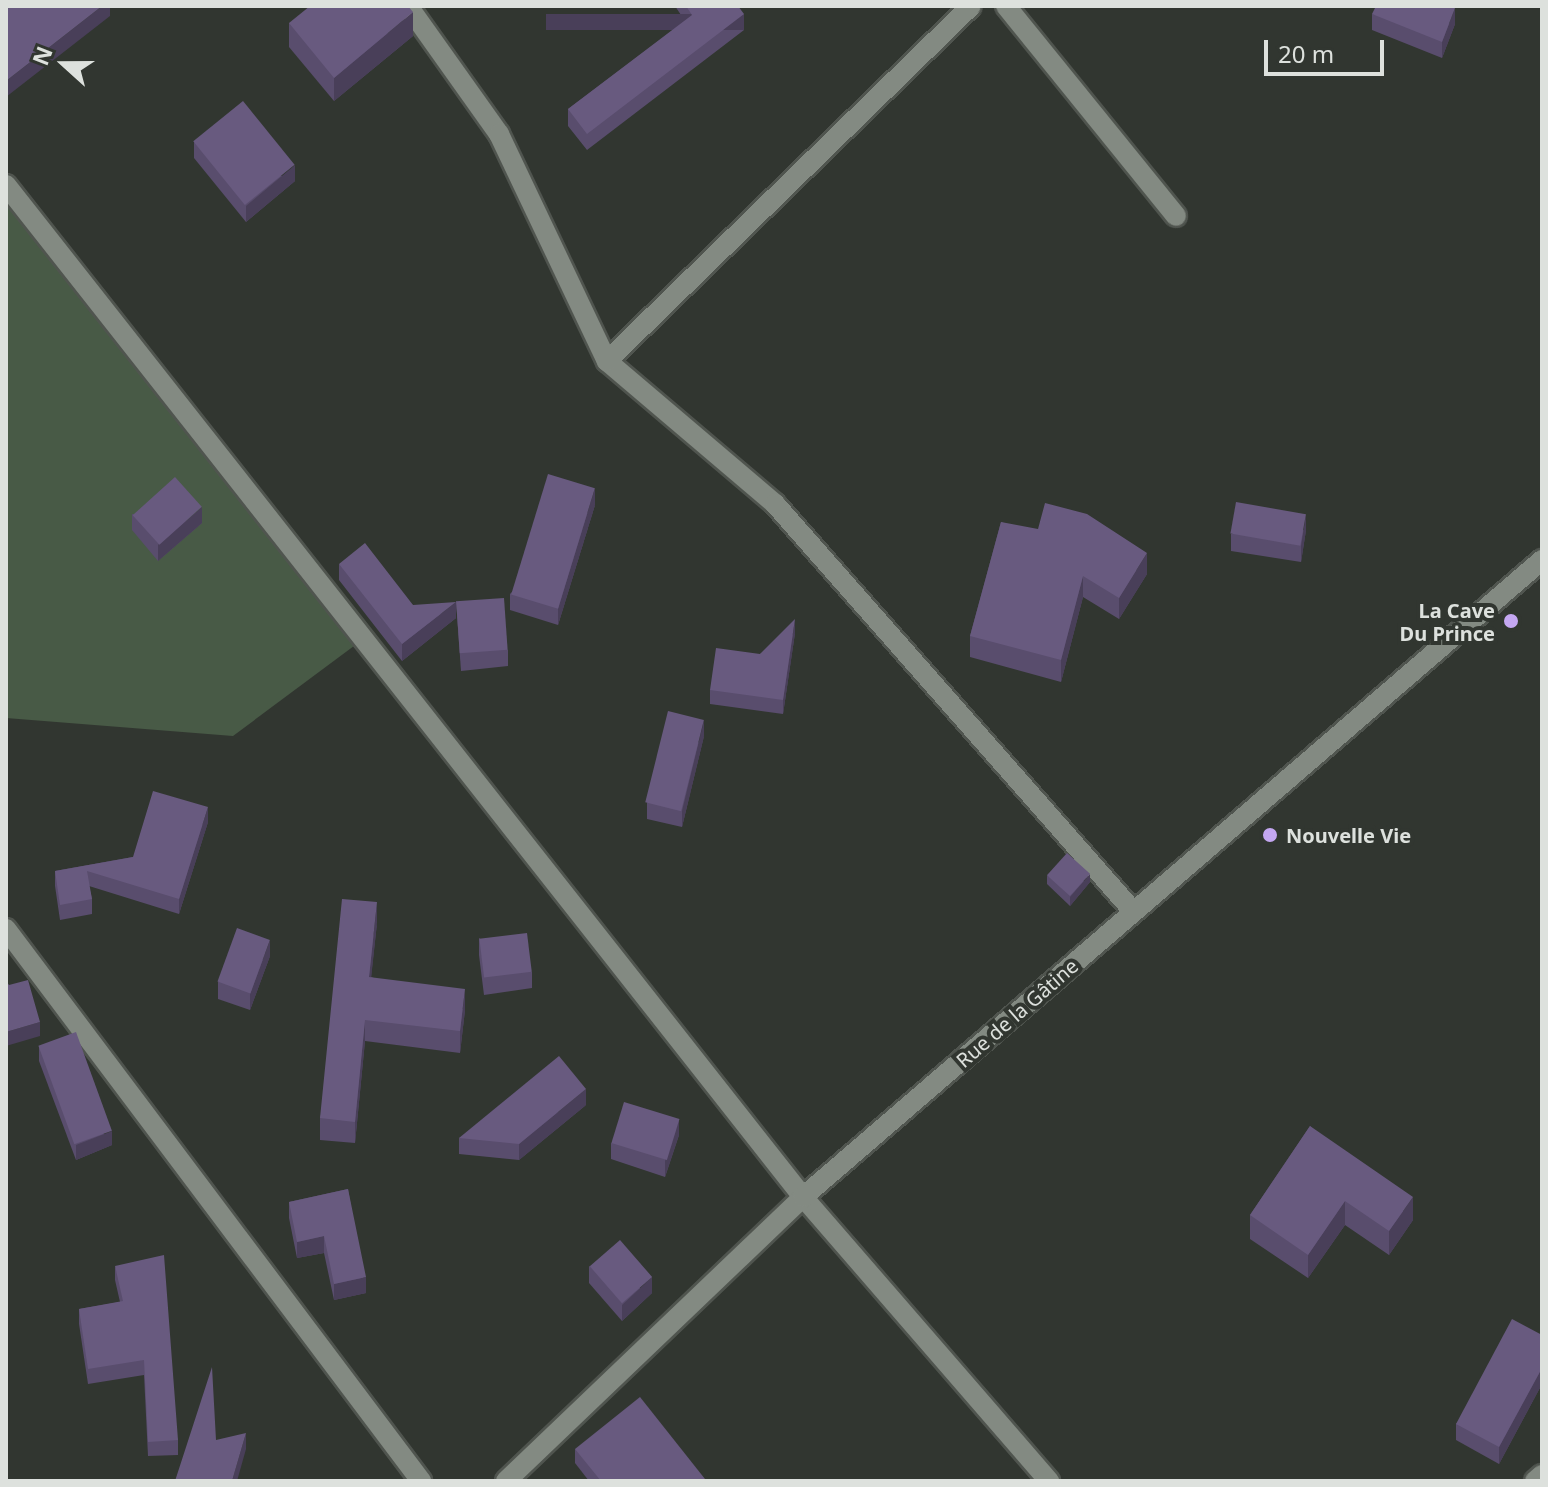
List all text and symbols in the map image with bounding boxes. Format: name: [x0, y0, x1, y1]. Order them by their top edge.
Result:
north arrow: [24, 24, 104, 104]
scale bar: [1268, 24, 1388, 74]
text: 20 m: [1278, 37, 1334, 70]
text: N: [24, 42, 59, 69]
place label: La Cave Du Prince: [1400, 598, 1495, 645]
marker: La Cave Du Prince: [1502, 612, 1520, 630]
place label: Nouvelle Vie: [1286, 823, 1411, 847]
marker: Nouvelle Vie: [1261, 826, 1279, 844]
street label: Rue de la Gâtine: [951, 954, 1083, 1072]

